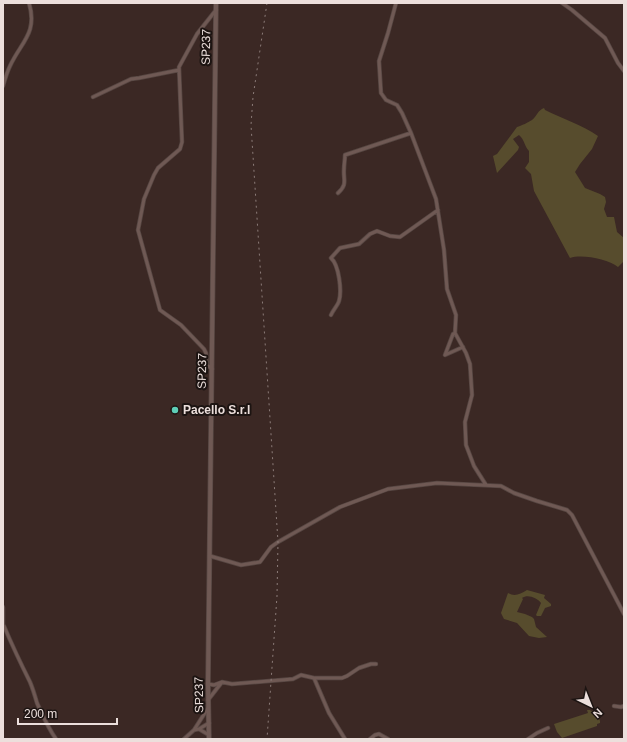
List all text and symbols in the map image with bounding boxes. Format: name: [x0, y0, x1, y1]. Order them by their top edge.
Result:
street label: SP237: [199, 29, 213, 65]
street label: SP237: [195, 353, 209, 389]
place label: Pacello S.r.l: [183, 403, 250, 417]
marker: Pacello S.r.l: [170, 405, 180, 415]
street label: SP237: [192, 677, 206, 713]
north arrow: [571, 686, 611, 726]
scale bar: [18, 700, 117, 726]
text: N: [591, 706, 605, 720]
text: 200 m: [24, 707, 57, 721]

